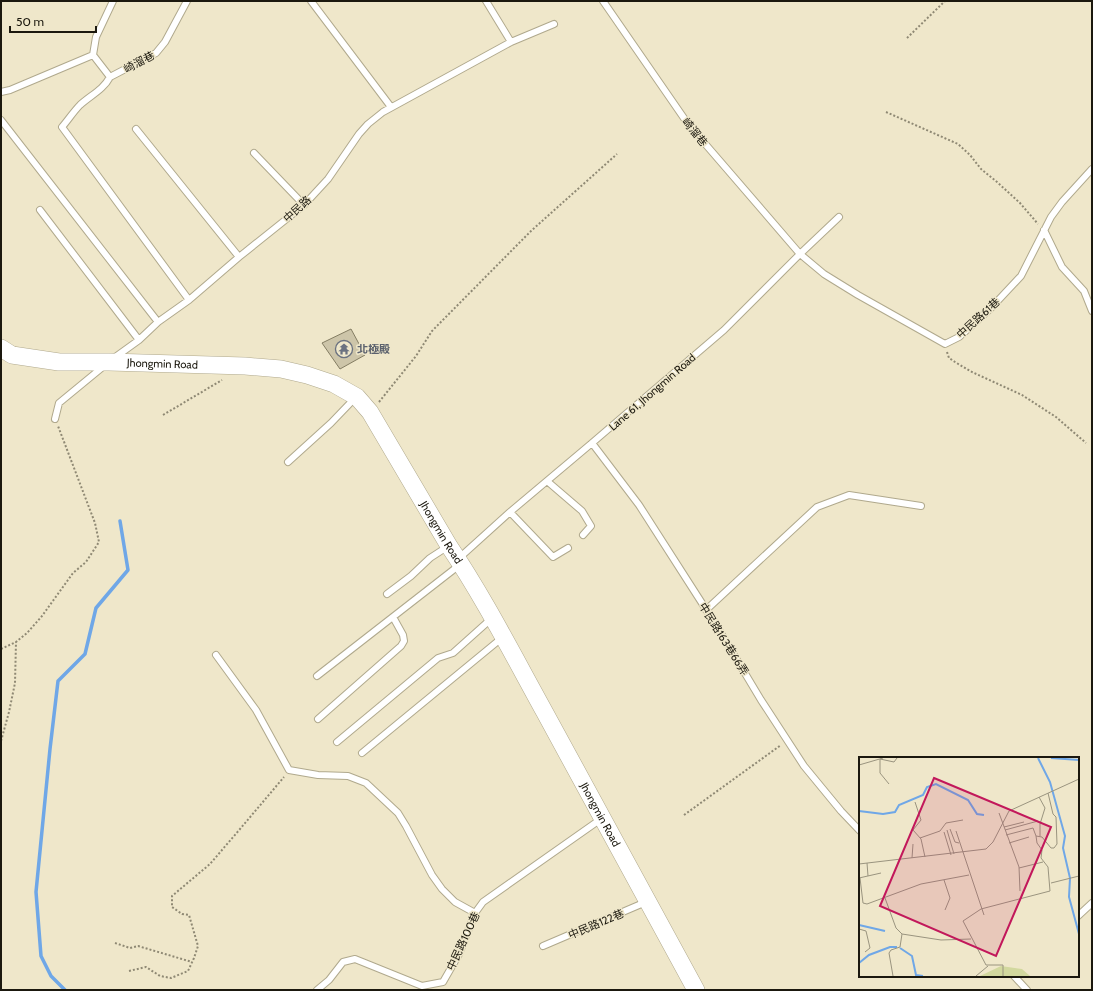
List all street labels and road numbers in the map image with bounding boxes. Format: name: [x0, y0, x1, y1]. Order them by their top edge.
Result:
street label: 崎溜巷: [121, 48, 157, 76]
street label: 崎溜巷: [679, 115, 711, 149]
street label: 中民路: [280, 193, 314, 225]
street label: 中民路61巷: [953, 295, 1003, 341]
street label: Lane 61, Jhongmin Road: [606, 350, 698, 434]
street label: Jhongmin Road: [126, 356, 198, 372]
street label: Jhongmin Road: [416, 498, 466, 566]
street label: 中民路163巷66弄: [696, 600, 752, 678]
street label: Jhongmin Road: [577, 779, 623, 849]
street label: 中民路122巷: [566, 906, 626, 942]
street label: 中民路100巷: [443, 910, 483, 972]

